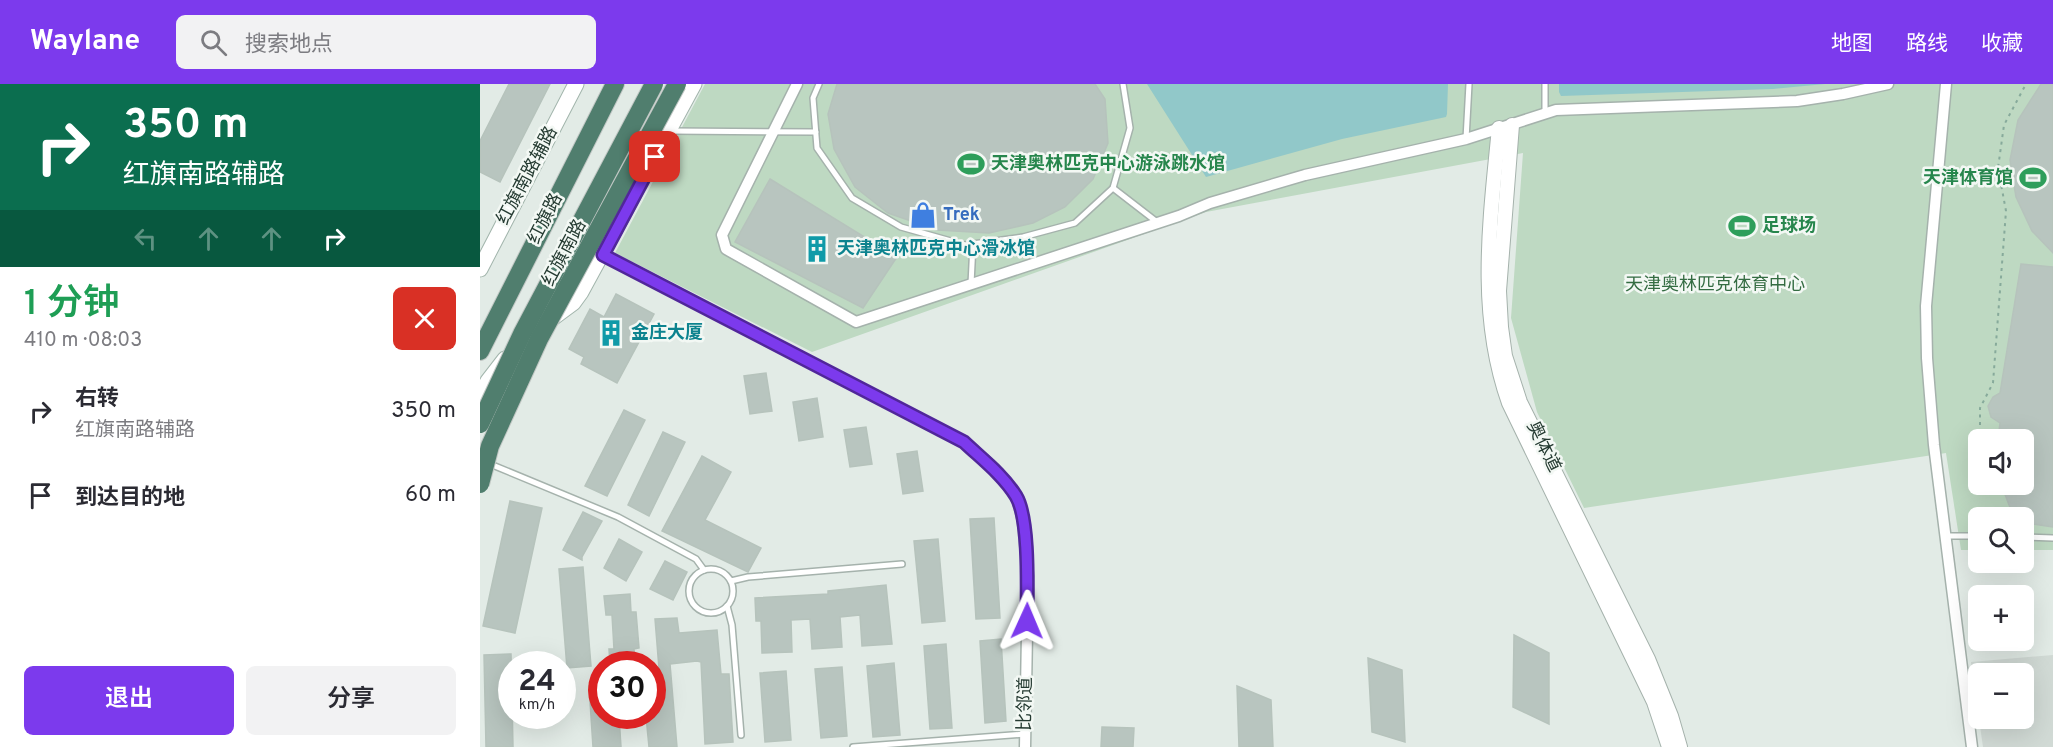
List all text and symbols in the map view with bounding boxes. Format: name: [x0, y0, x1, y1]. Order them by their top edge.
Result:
search box: [176, 15, 596, 69]
text: Waylane: [30, 24, 140, 60]
icon: search: [197, 26, 230, 59]
text: 地图: [1831, 31, 1873, 58]
text: 路线: [1906, 31, 1948, 58]
text: 收藏: [1981, 31, 2023, 58]
text: 搜索地点: [245, 32, 333, 59]
text: 350 m: [123, 100, 249, 153]
icon: right: [24, 108, 102, 186]
street label: 红旗南路辅路: [492, 123, 564, 229]
pin: [629, 131, 680, 182]
icon: arrive: [638, 140, 671, 173]
sports icon: 天津奥林匹克中心游泳跳水馆: [956, 149, 986, 179]
place label: 天津奥林匹克中心游泳跳水馆: [991, 153, 1225, 176]
text: 红旗南路辅路: [123, 159, 285, 193]
sports icon: 天津体育馆: [2018, 163, 2048, 193]
place label: 天津体育馆: [1923, 167, 2013, 190]
street label: 红旗路: [523, 190, 569, 248]
shop icon: Trek: [908, 200, 938, 230]
place label: Trek: [943, 204, 980, 227]
sports icon: 足球场: [1727, 211, 1757, 241]
place label: 足球场: [1762, 215, 1816, 238]
street label: 红旗南路: [538, 216, 592, 290]
icon: left: [129, 222, 162, 255]
icon: ahead: [192, 222, 225, 255]
icon: ahead: [255, 222, 288, 255]
icon: right: [318, 222, 351, 255]
building icon: 天津奥林匹克中心滑冰馆: [802, 234, 832, 264]
place label: 天津奥林匹克中心滑冰馆: [837, 238, 1035, 261]
park label: 天津奥林匹克体育中心: [1625, 274, 1805, 297]
text: 1 分钟: [24, 282, 119, 328]
button: close: [393, 287, 456, 350]
building icon: 金庄大厦: [596, 318, 626, 348]
place label: 金庄大厦: [631, 322, 703, 345]
text: 410 m · 08:03: [24, 328, 142, 354]
text: 右转: [75, 386, 119, 413]
icon: right: [24, 395, 57, 428]
text: 350 m: [391, 398, 456, 425]
text: 红旗南路辅路: [75, 418, 195, 444]
street label: 奥体道: [1521, 418, 1565, 476]
map controls: [1968, 429, 2034, 729]
button: sound: [1968, 429, 2034, 495]
icon: arrive: [24, 479, 57, 512]
text: 60 m: [405, 482, 456, 509]
text: 到达目的地: [75, 485, 185, 512]
button: search: [1968, 507, 2034, 573]
button: +: [1968, 585, 2034, 651]
position arrow: [995, 589, 1059, 653]
speed limit sign: 30: [588, 651, 666, 729]
button: −: [1968, 663, 2034, 729]
text: 24: [518, 664, 556, 701]
button: 退出: [24, 666, 234, 735]
button: 分享: [246, 666, 456, 735]
street label: 比邻道: [1014, 677, 1038, 731]
text: km/h: [519, 696, 555, 715]

